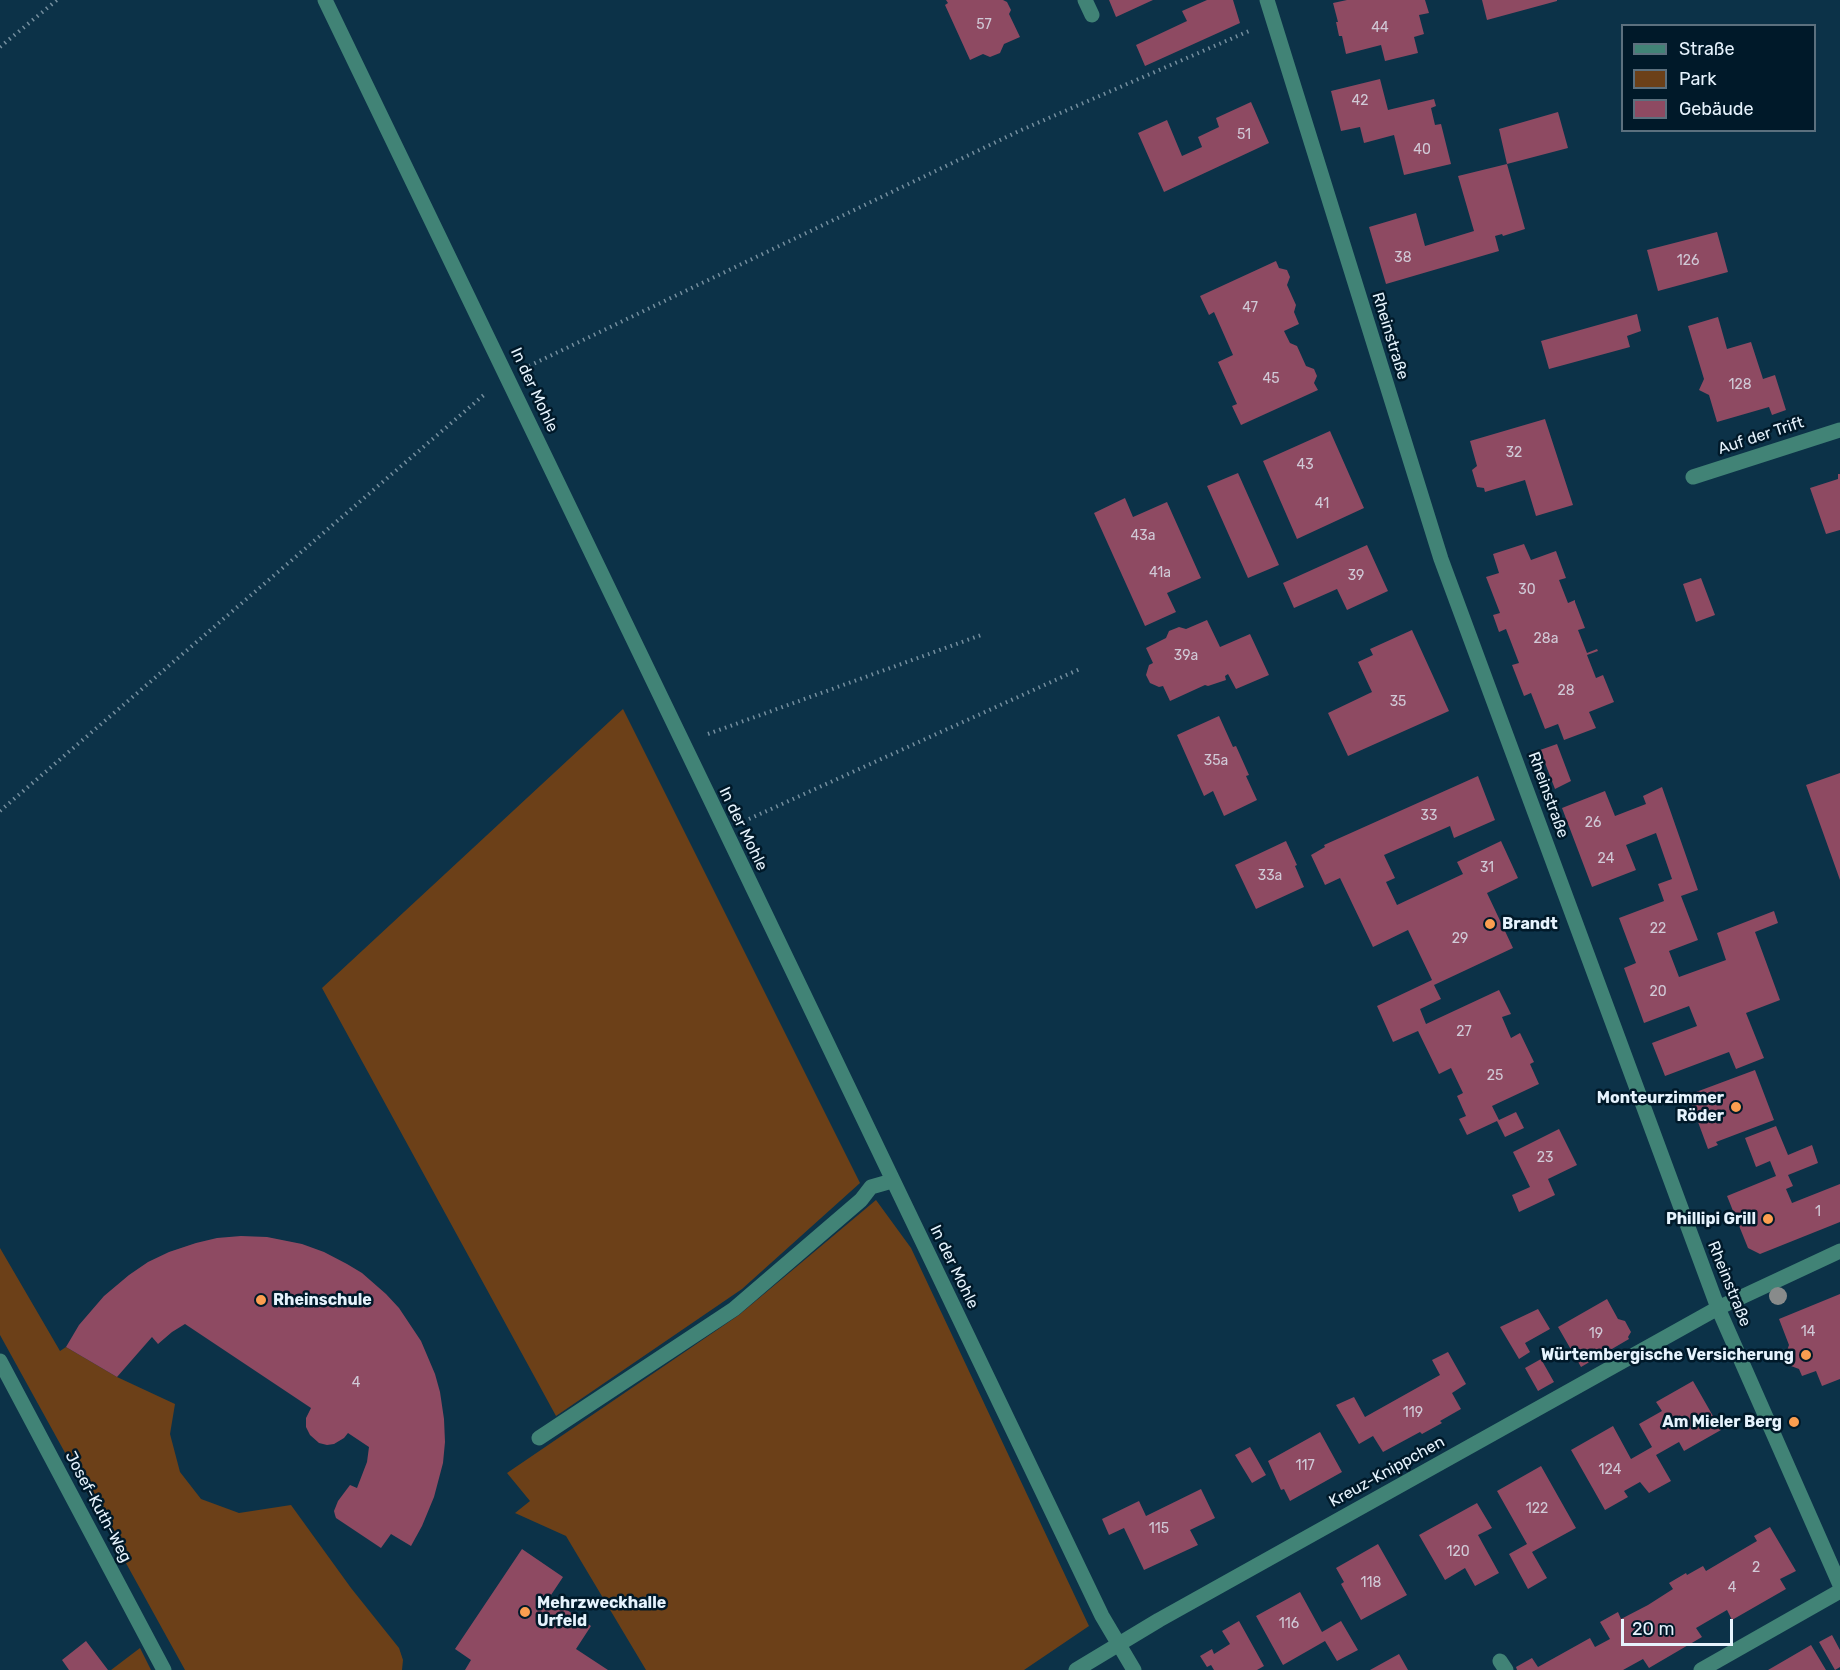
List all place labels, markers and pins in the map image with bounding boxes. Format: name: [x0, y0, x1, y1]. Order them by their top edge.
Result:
place label: Brandt: [1502, 914, 1558, 934]
marker: Brandt: [1483, 917, 1497, 931]
place label: Monteurzimmer Röder: [1597, 1088, 1724, 1126]
marker: Monteurzimmer Röder: [1729, 1100, 1743, 1114]
place label: Phillipi Grill: [1666, 1209, 1756, 1229]
marker: Phillipi Grill: [1761, 1212, 1775, 1226]
place label: Rheinschule: [273, 1290, 372, 1310]
marker: Rheinschule: [254, 1293, 268, 1307]
place label: Würtembergische Versicherung: [1541, 1345, 1794, 1365]
marker: Würtembergische Versicherung: [1799, 1348, 1813, 1362]
place label: Am Mieler Berg: [1662, 1412, 1782, 1432]
marker: Am Mieler Berg: [1787, 1415, 1801, 1429]
place label: Mehrzweckhalle Urfeld: [537, 1593, 666, 1631]
marker: Mehrzweckhalle Urfeld: [518, 1605, 532, 1619]

